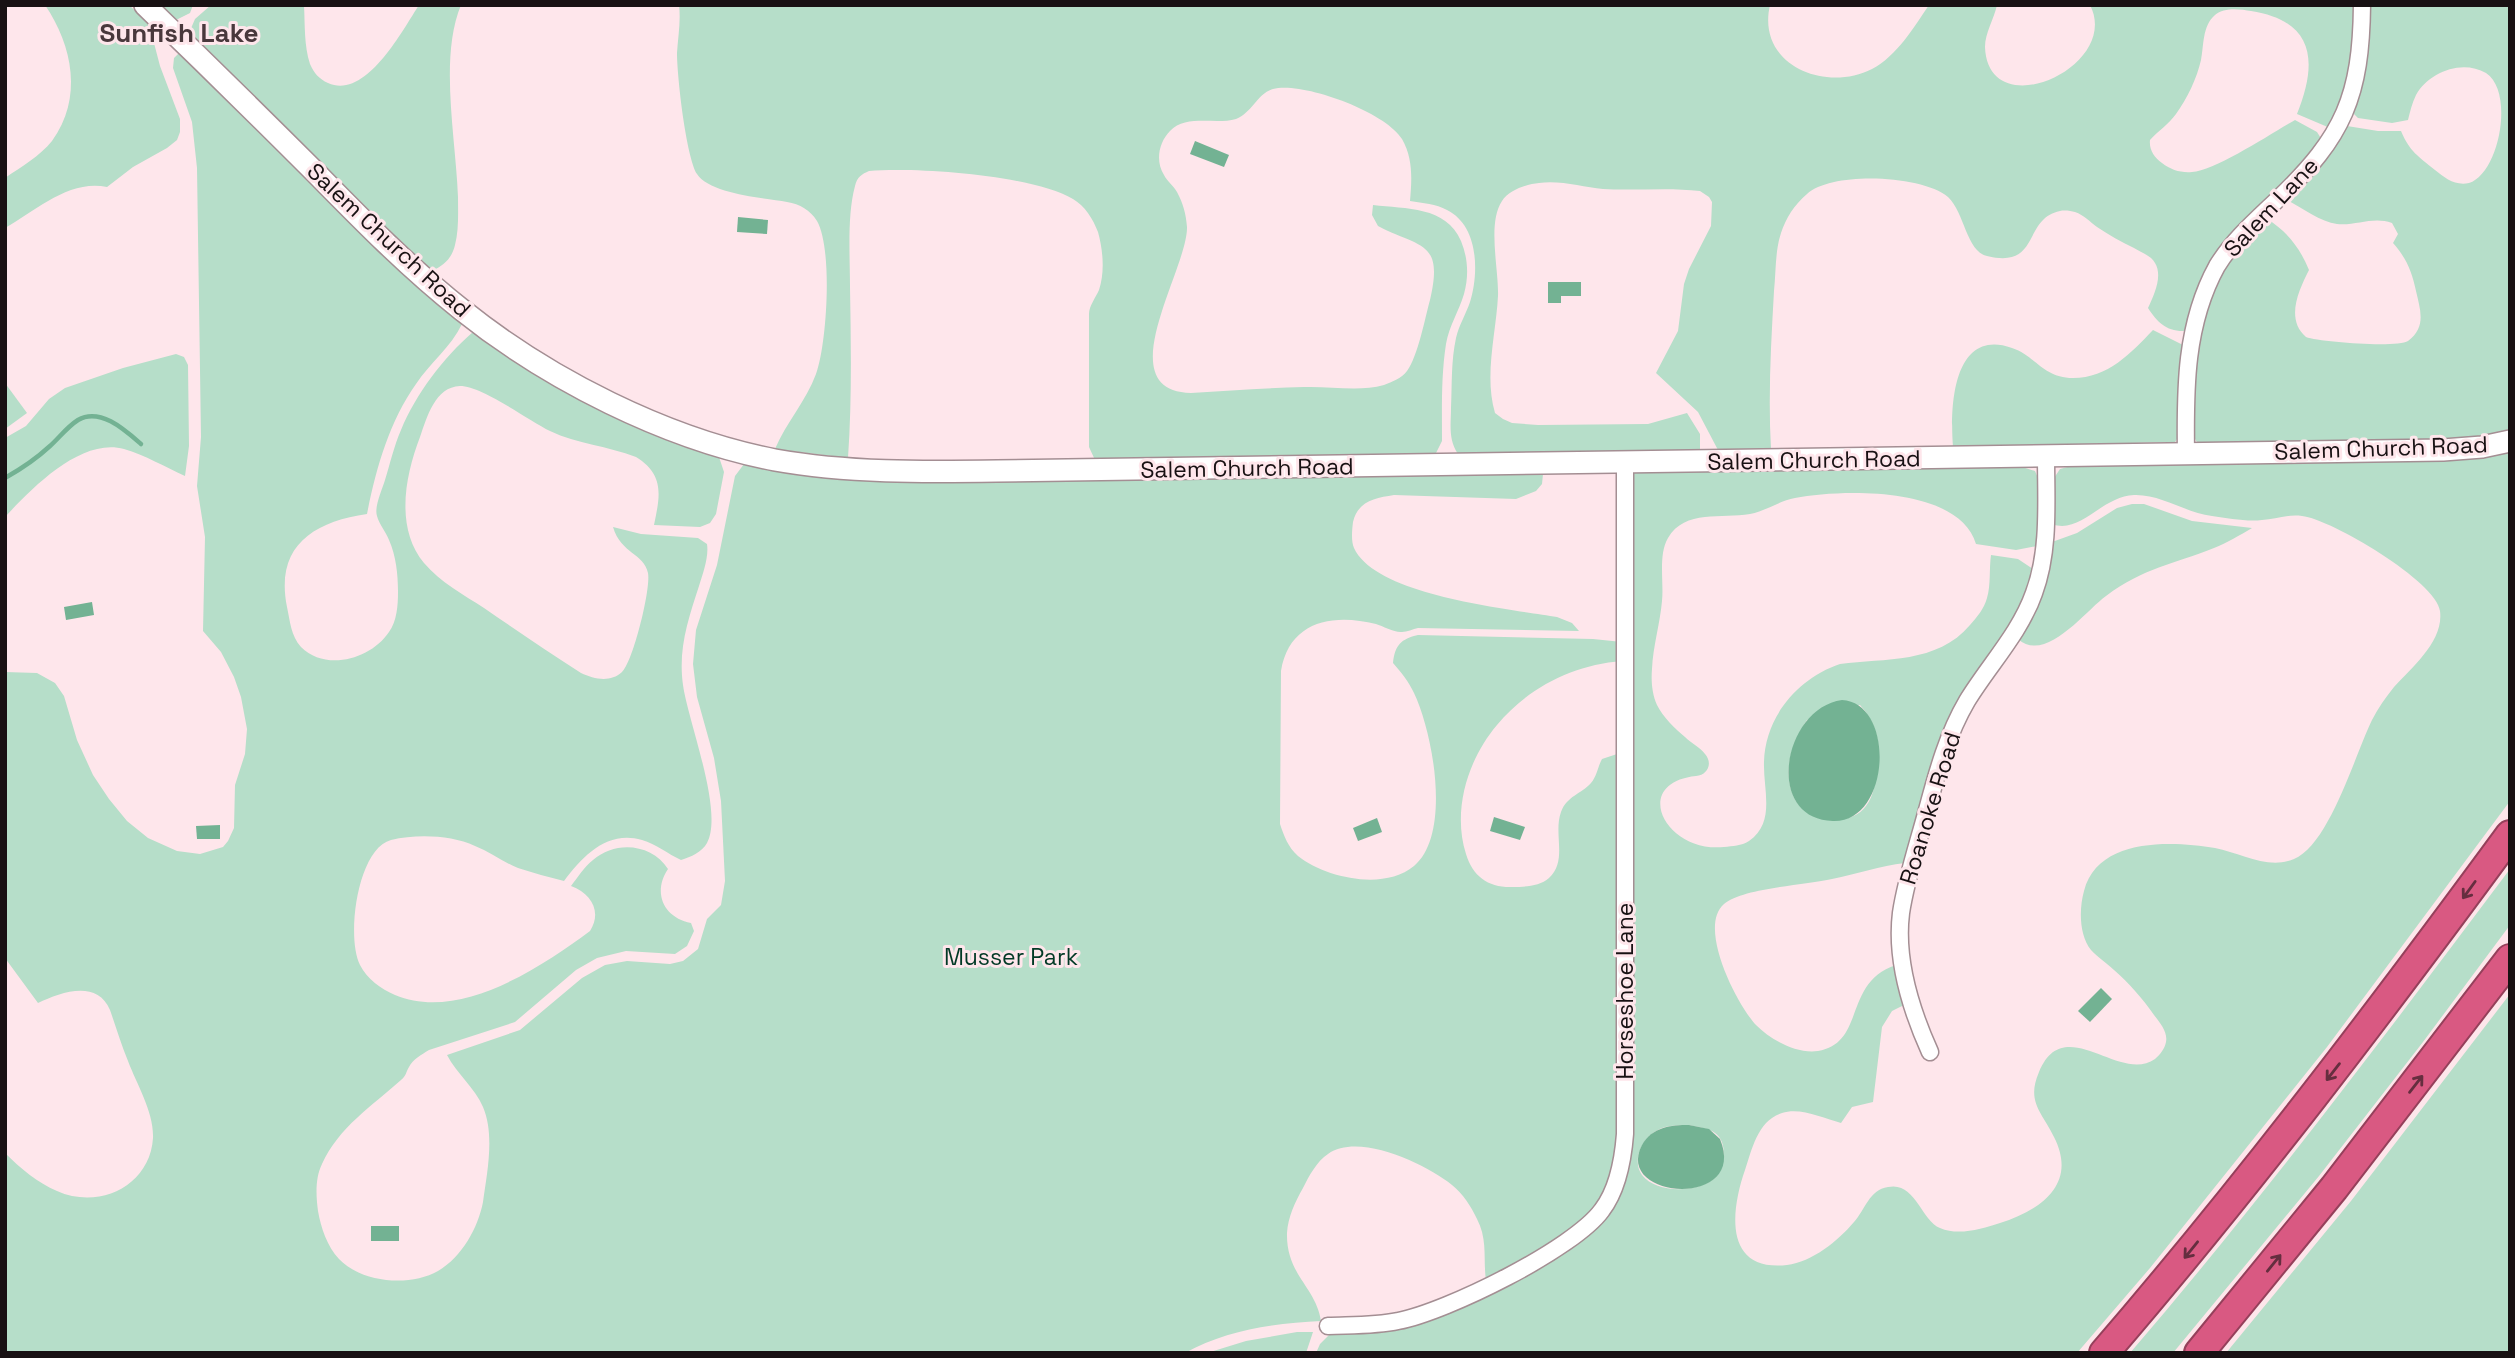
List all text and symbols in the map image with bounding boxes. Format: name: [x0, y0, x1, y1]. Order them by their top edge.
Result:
district label: Sunfish Lake: [99, 16, 259, 50]
street label: Salem Lane: [2217, 151, 2325, 263]
street label: Salem Church Road: [301, 156, 477, 324]
street label: Salem Church Road: [2274, 429, 2488, 467]
street label: Salem Church Road: [1707, 443, 1921, 477]
street label: Salem Church Road: [1140, 451, 1354, 485]
street label: Roanoke Road: [1893, 728, 1967, 888]
one-way arrow: [2462, 880, 2477, 899]
street label: Horseshoe Lane: [1610, 903, 1640, 1079]
park label: Musser Park: [944, 942, 1078, 972]
one-way arrow: [2325, 1062, 2340, 1081]
one-way arrow: [2408, 1076, 2423, 1094]
one-way arrow: [2183, 1240, 2198, 1258]
one-way arrow: [2267, 1254, 2282, 1272]

